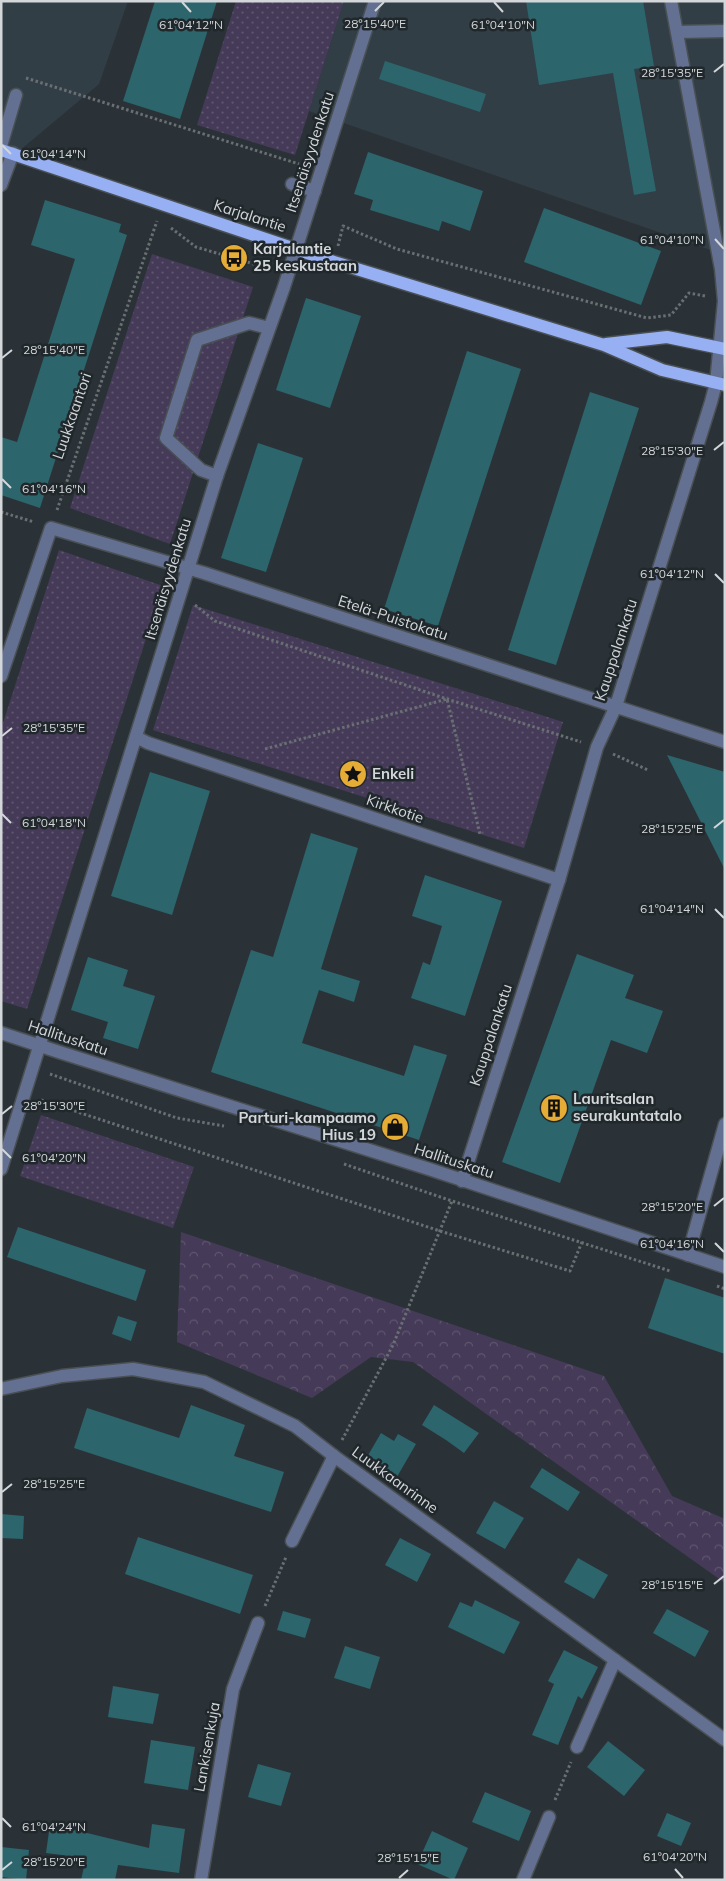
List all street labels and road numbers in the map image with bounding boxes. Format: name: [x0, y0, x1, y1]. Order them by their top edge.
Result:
street label: Itsenäisyydenkatu: [281, 89, 338, 215]
street label: Karjalantie: [212, 195, 289, 236]
street label: Luukkaantori: [48, 370, 95, 462]
street label: Itsenäisyydenkatu: [140, 516, 195, 642]
street label: Etelä-Puistokatu: [336, 591, 451, 644]
street label: Kauppalankatu: [590, 596, 641, 703]
street label: Kirkkotie: [364, 790, 426, 827]
street label: Kauppalankatu: [465, 981, 516, 1088]
street label: Hallituskatu: [26, 1016, 111, 1059]
street label: Hallituskatu: [412, 1139, 497, 1182]
street label: Luukkaanrinne: [348, 1442, 442, 1517]
street label: Lankisenkuja: [189, 1701, 224, 1793]

